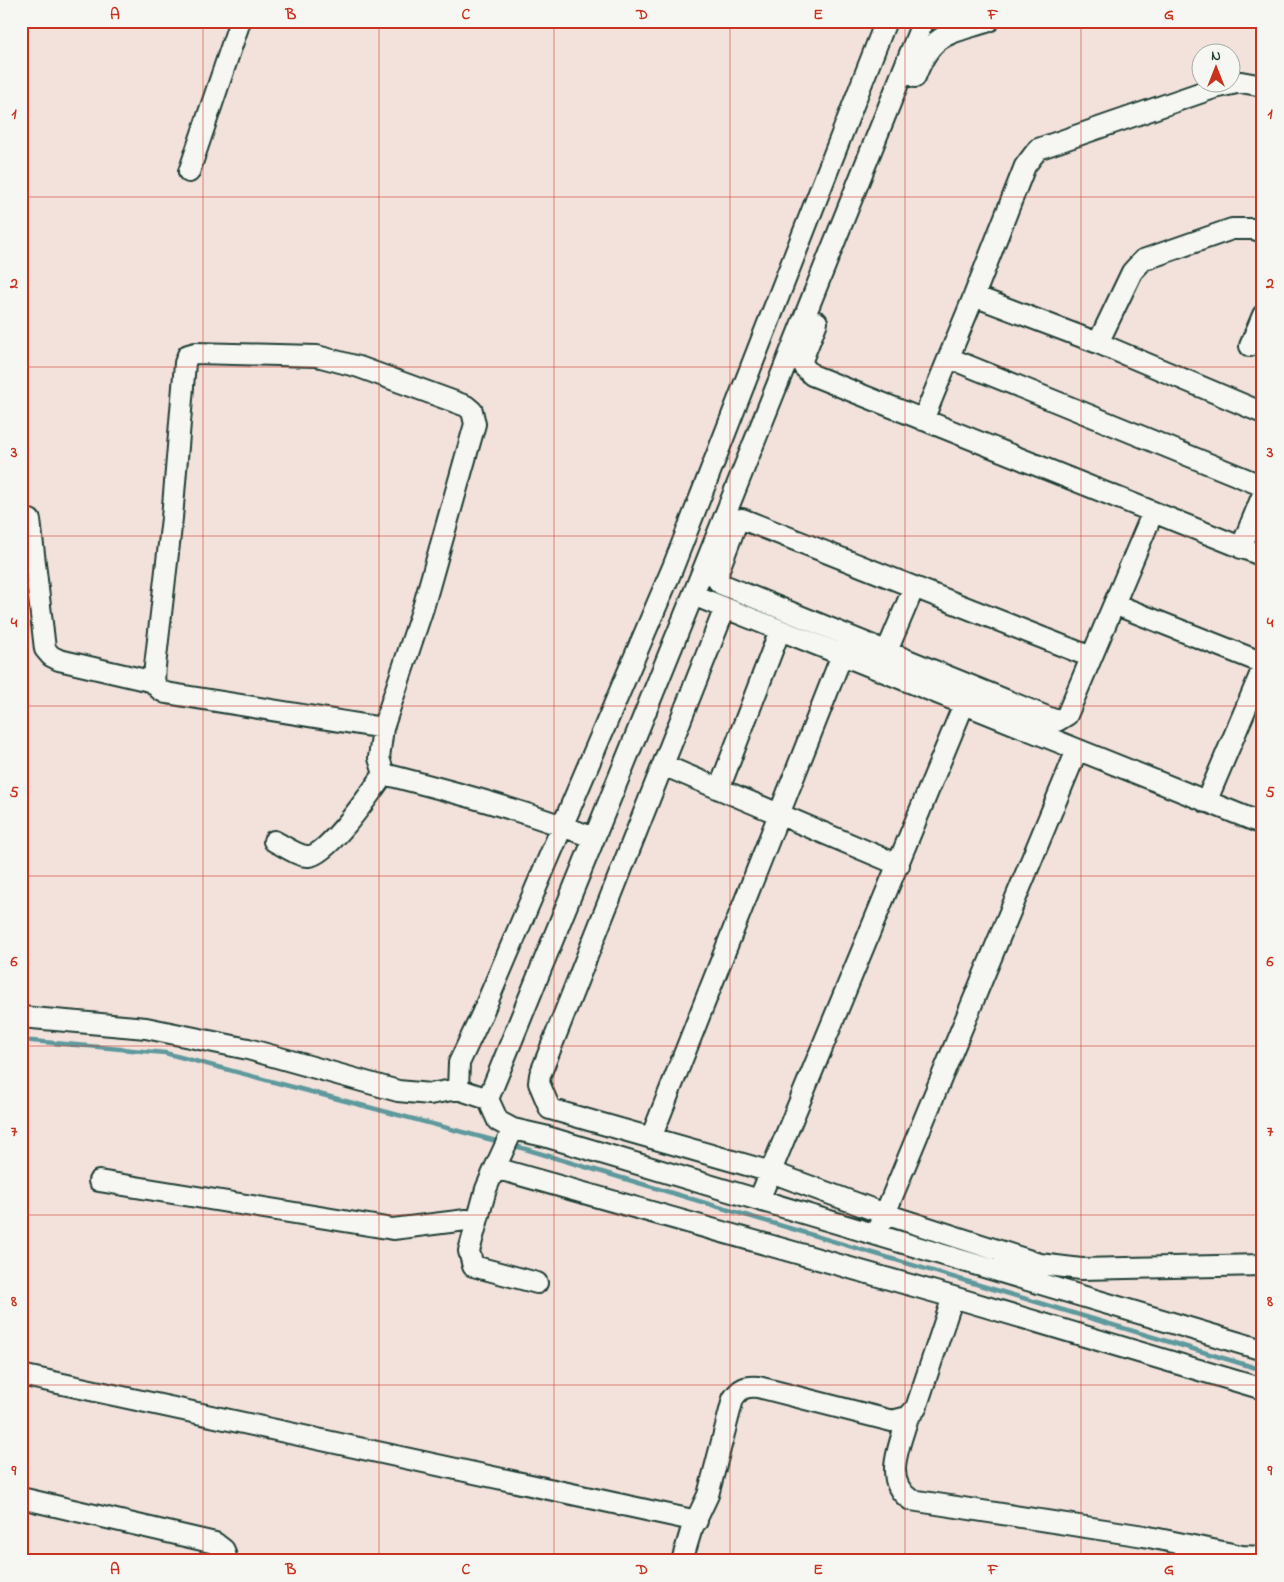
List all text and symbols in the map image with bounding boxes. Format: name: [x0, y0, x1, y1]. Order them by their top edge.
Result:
text: A: [110, 3, 120, 27]
text: B: [285, 3, 297, 27]
text: C: [462, 3, 471, 27]
text: D: [635, 3, 648, 27]
text: E: [813, 3, 823, 27]
text: F: [987, 3, 999, 27]
text: G: [1164, 3, 1174, 27]
north arrow: [1192, 42, 1242, 92]
text: N: [1211, 46, 1221, 67]
text: 1: [11, 102, 17, 126]
text: 1: [1267, 102, 1273, 126]
text: 2: [9, 272, 18, 296]
text: 2: [1265, 272, 1274, 296]
text: 3: [10, 441, 18, 465]
text: 3: [1266, 441, 1274, 465]
text: 4: [10, 611, 18, 635]
text: 4: [1266, 611, 1274, 635]
text: 5: [9, 781, 19, 805]
text: 5: [1265, 781, 1275, 805]
text: 6: [9, 950, 18, 974]
text: 6: [1265, 950, 1274, 974]
text: 7: [11, 1120, 18, 1144]
text: 7: [1267, 1120, 1274, 1144]
text: 8: [10, 1290, 17, 1314]
text: 8: [1266, 1290, 1273, 1314]
text: 9: [11, 1459, 17, 1483]
text: 9: [1267, 1459, 1273, 1483]
text: A: [110, 1558, 120, 1582]
text: B: [285, 1558, 297, 1582]
text: C: [462, 1558, 471, 1582]
text: D: [635, 1558, 648, 1582]
text: E: [813, 1558, 823, 1582]
text: F: [987, 1558, 999, 1582]
text: G: [1164, 1558, 1174, 1582]

